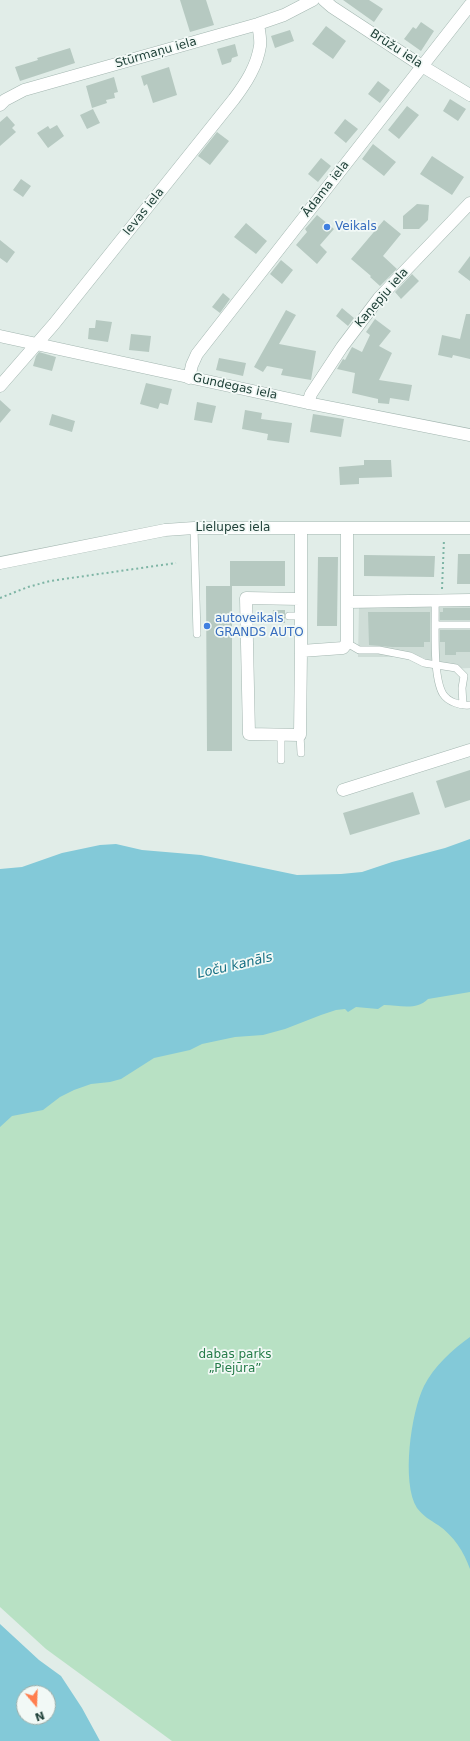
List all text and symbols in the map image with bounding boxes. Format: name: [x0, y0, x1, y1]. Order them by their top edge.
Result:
street label: Brūžu iela: [367, 27, 425, 71]
street label: Stūrmaņu iela: [114, 34, 198, 72]
street label: Ādama iela: [300, 158, 352, 220]
street label: Ievas iela: [121, 185, 167, 239]
place label: Veikals: [335, 220, 377, 234]
marker: Veikals: [322, 222, 332, 232]
street label: Kaņepju iela: [352, 265, 412, 331]
street label: Gundegas iela: [191, 371, 279, 403]
street label: Lielupes iela: [196, 521, 270, 535]
place label: autoveikals GRANDS AUTO: [215, 612, 304, 640]
marker: autoveikals GRANDS AUTO: [202, 621, 212, 631]
water label: Loču kanāls: [196, 950, 274, 982]
park label: dabas parks „Piejūra”: [198, 1348, 272, 1376]
north arrow: [16, 1685, 56, 1725]
text: N: [33, 1708, 46, 1724]

